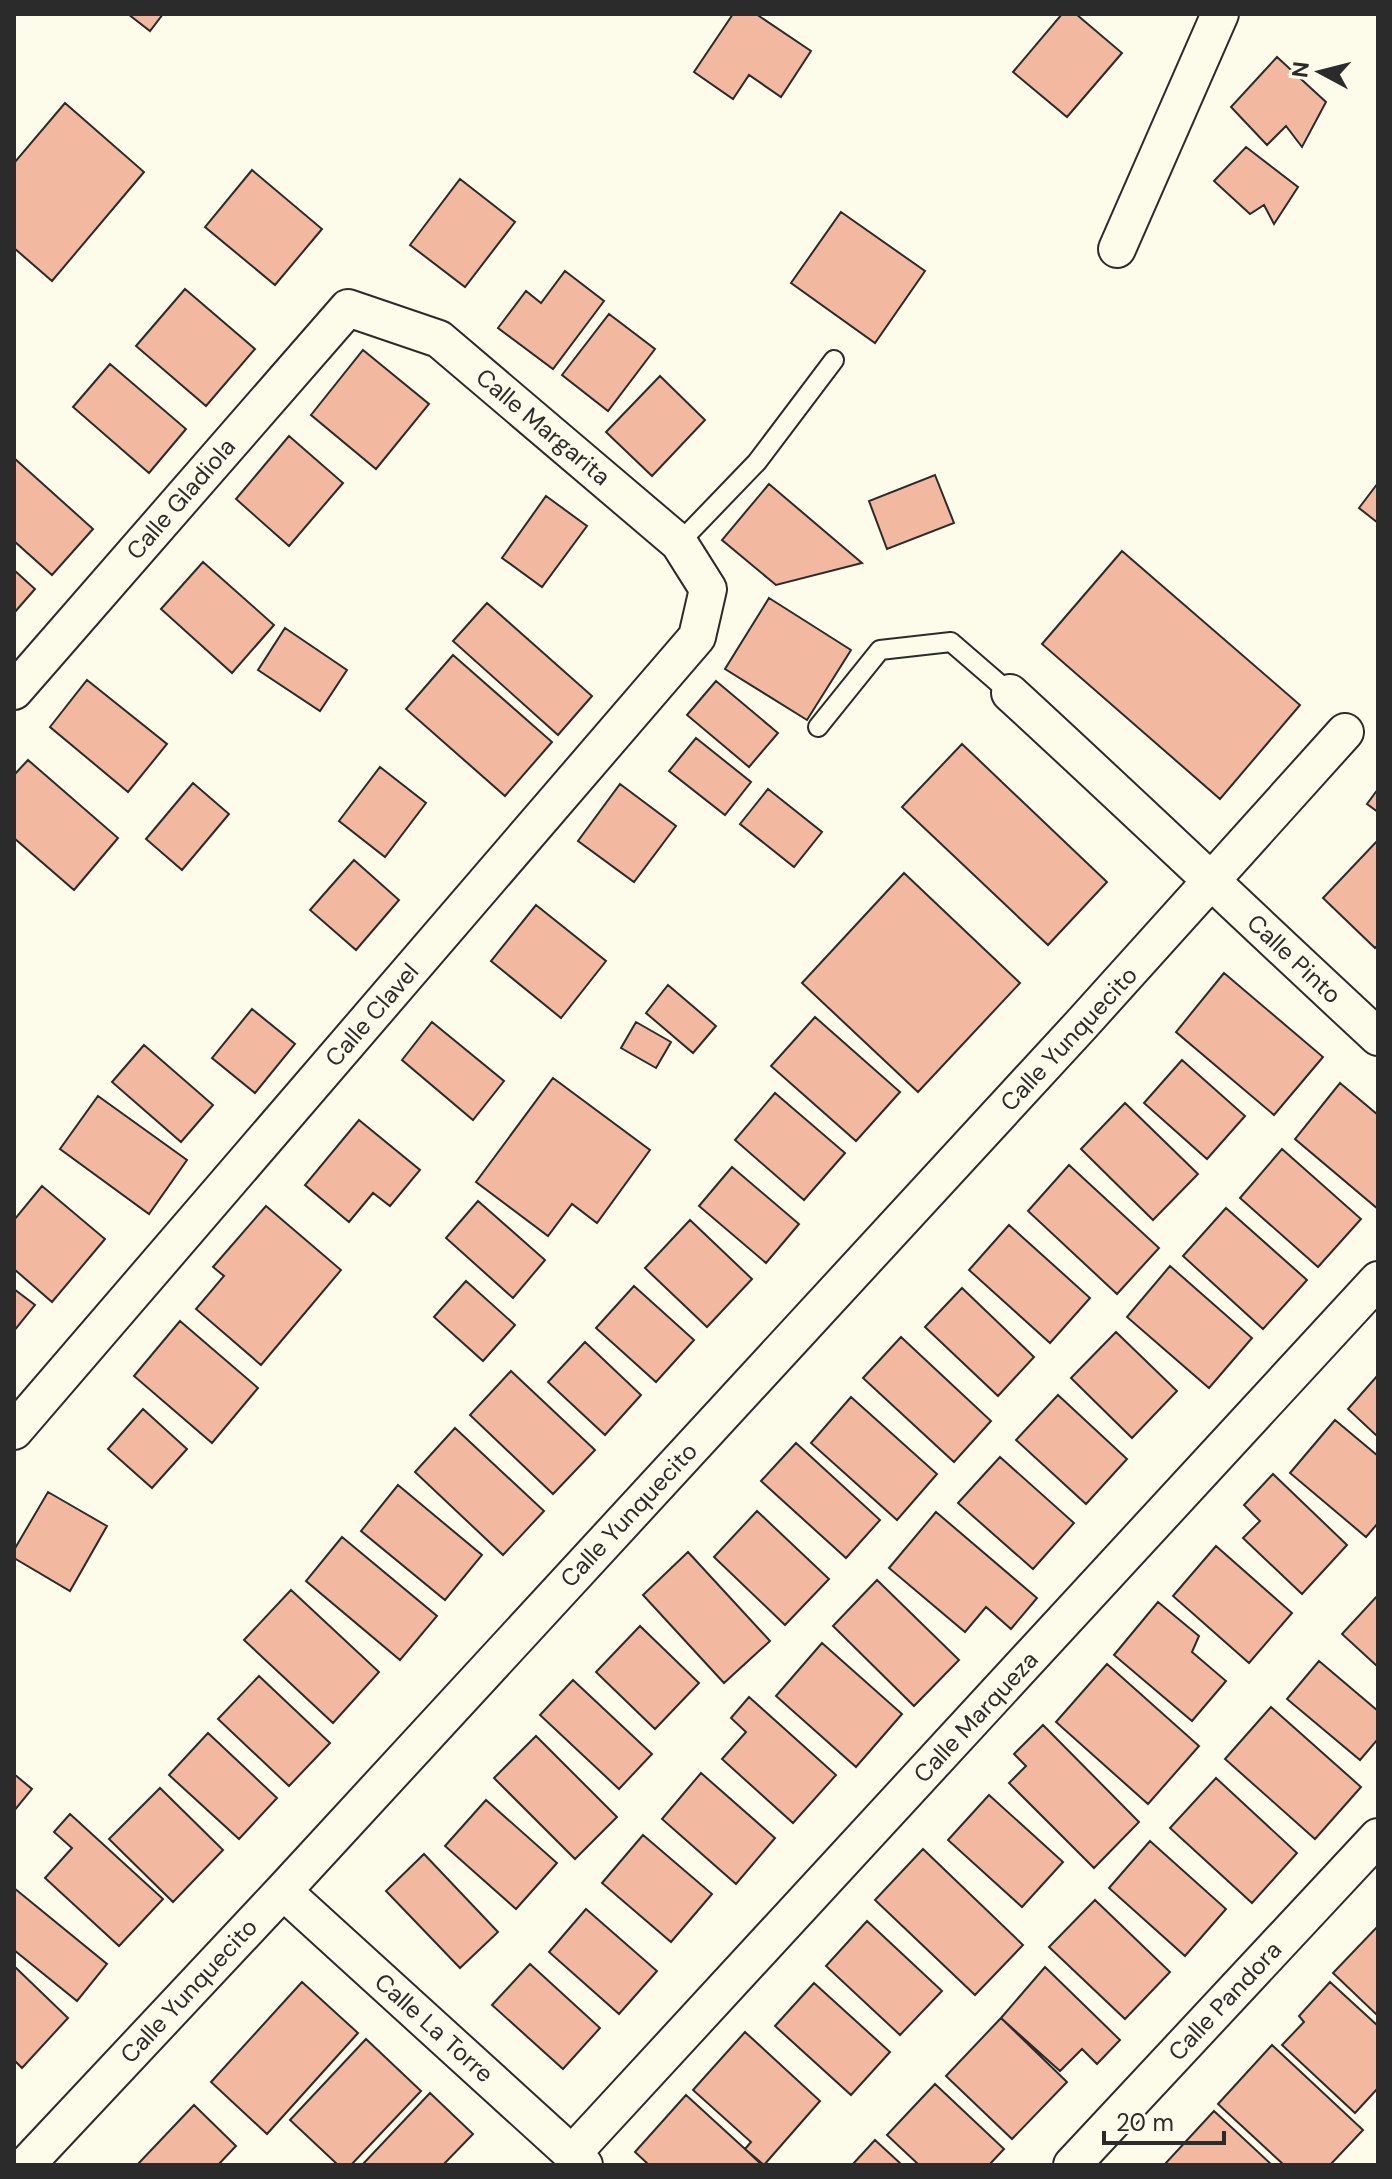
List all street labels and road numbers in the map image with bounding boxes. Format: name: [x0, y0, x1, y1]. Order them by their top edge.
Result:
street label: Calle Margarita: [470, 361, 617, 492]
street label: Calle Gladiola: [119, 432, 242, 566]
street label: Calle Pinto: [1241, 907, 1348, 1010]
street label: Calle Clavel: [318, 957, 425, 1073]
street label: Calle Yunquecito: [994, 960, 1144, 1118]
street label: Calle Yunquecito: [554, 1436, 704, 1594]
street label: Calle Marqueza: [907, 1644, 1045, 1789]
street label: Calle Yunquecito: [114, 1912, 264, 2070]
street label: Calle Pandora: [1161, 1934, 1288, 2067]
street label: Calle La Torre: [368, 1966, 500, 2089]

